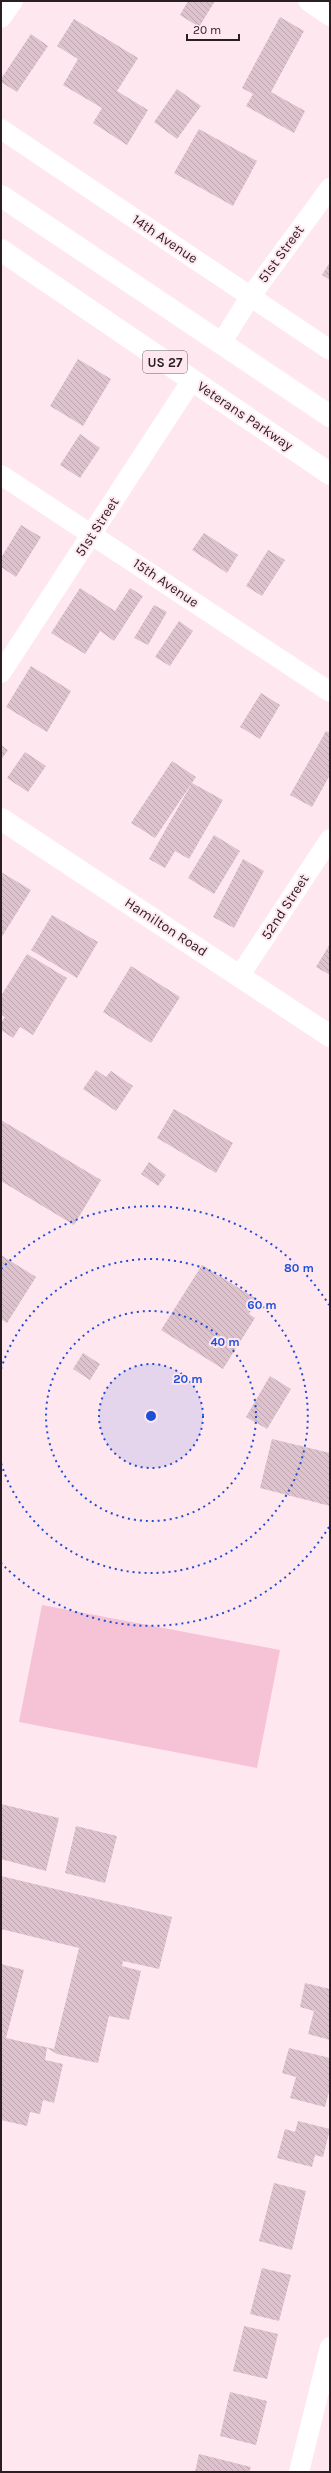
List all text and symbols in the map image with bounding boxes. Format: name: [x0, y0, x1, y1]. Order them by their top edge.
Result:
scale bar: [187, 16, 239, 42]
text: 20 m: [193, 23, 221, 37]
street label: 14th Avenue: [129, 211, 201, 267]
street label: 51st Street: [254, 222, 308, 286]
road number: US 27: [143, 351, 187, 373]
street label: Veterans Parkway: [194, 378, 296, 455]
street label: 51st Street: [72, 494, 122, 560]
street label: 15th Avenue: [130, 555, 202, 611]
street label: 52nd Street: [258, 871, 312, 943]
street label: Hamilton Road: [121, 894, 211, 960]
text: 80 m: [284, 1261, 314, 1275]
text: 60 m: [247, 1298, 277, 1312]
text: 40 m: [210, 1335, 240, 1349]
text: 20 m: [173, 1372, 203, 1386]
centre of rings: [144, 1409, 158, 1423]

